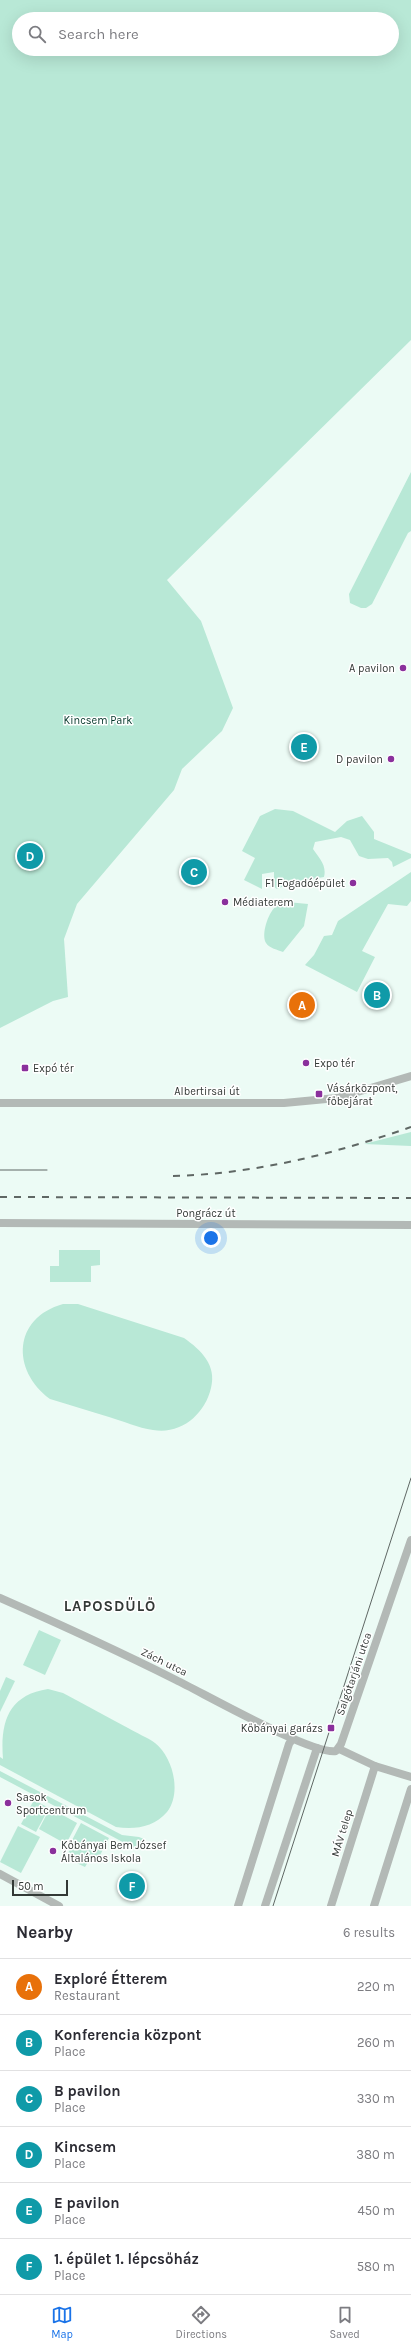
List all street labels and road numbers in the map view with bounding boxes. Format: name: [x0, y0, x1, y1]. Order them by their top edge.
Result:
street label: Albertirsai út: [174, 1085, 240, 1098]
street label: Pongrácz út: [176, 1207, 236, 1220]
street label: Salgótarjáni utca: [334, 1631, 374, 1717]
street label: Zách utca: [139, 1645, 189, 1679]
street label: MÁV telep: [327, 1807, 355, 1858]

